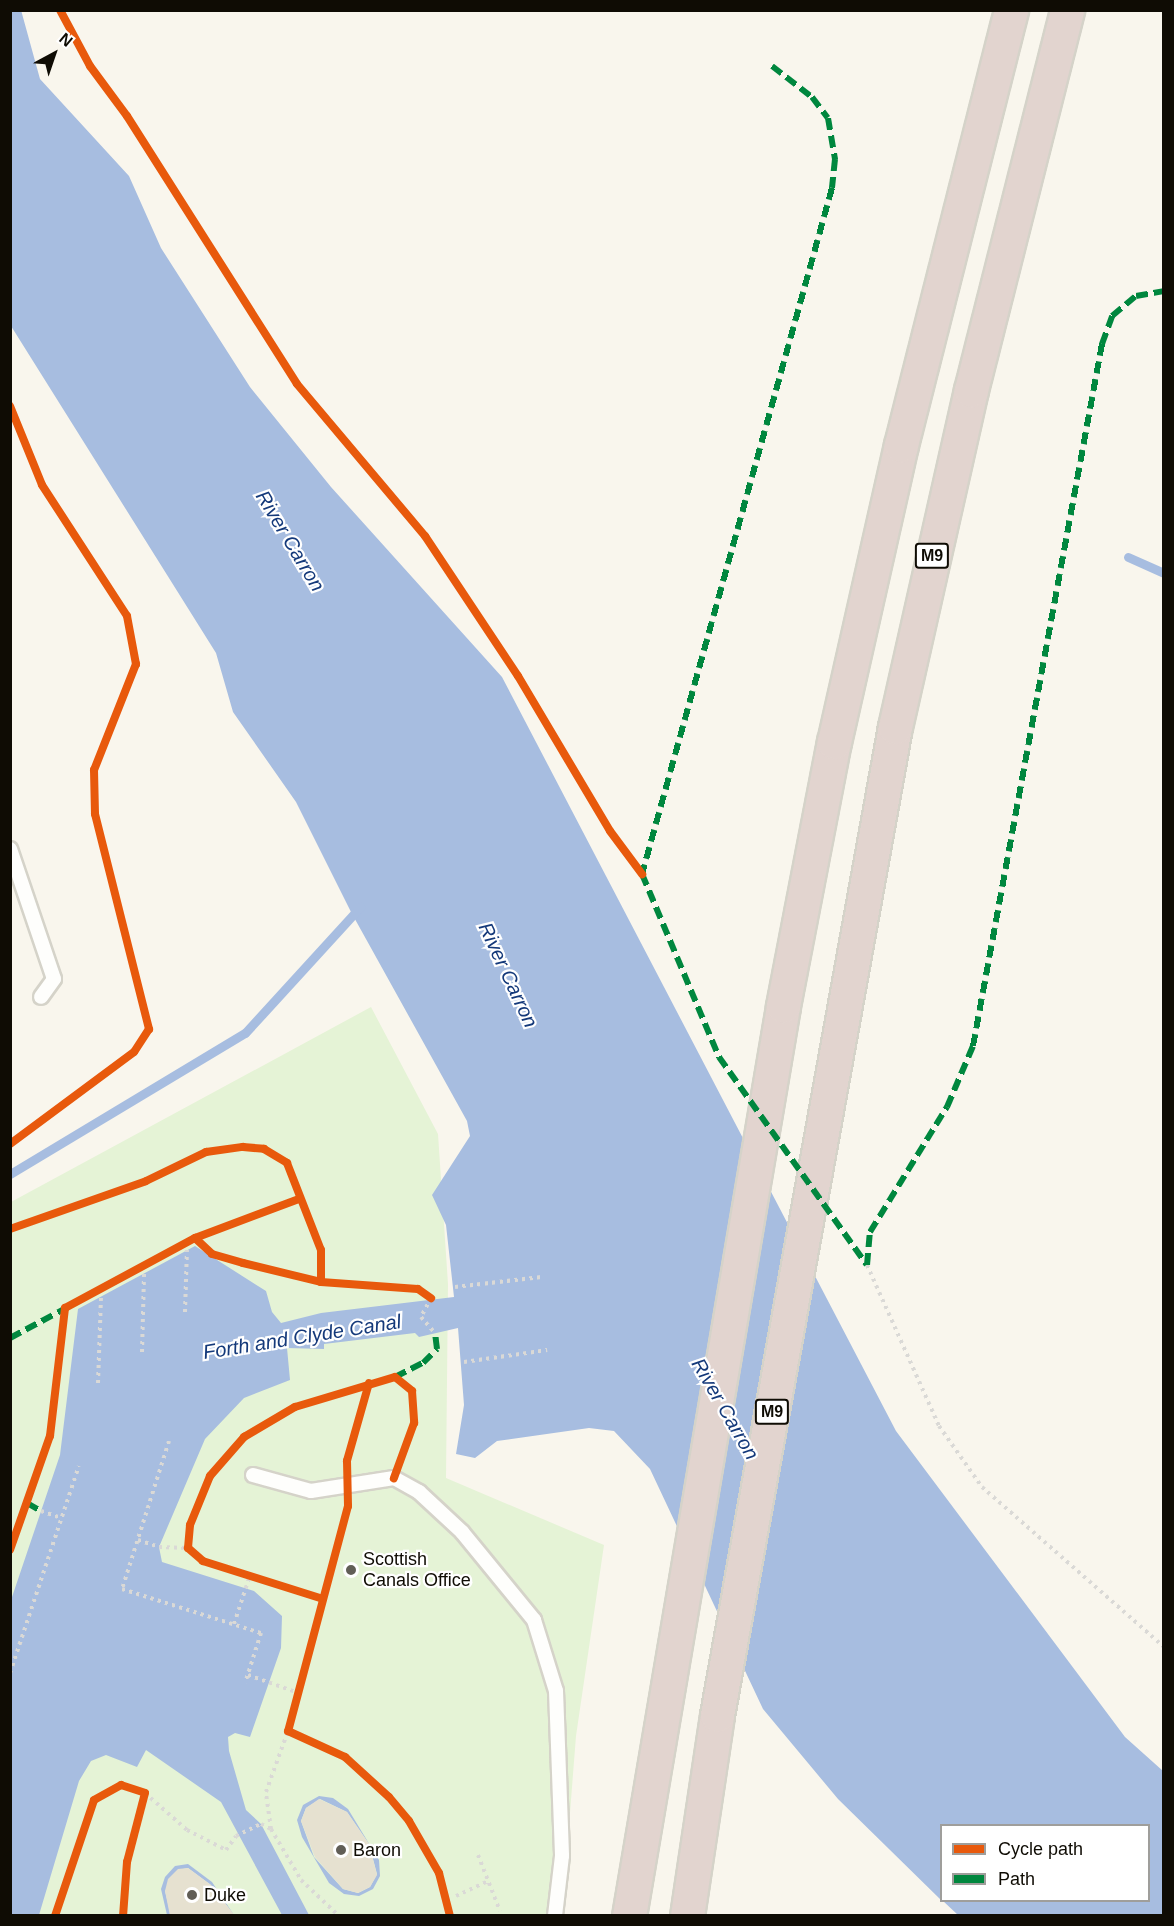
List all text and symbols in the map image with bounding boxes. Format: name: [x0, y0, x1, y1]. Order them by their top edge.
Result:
north arrow: [24, 24, 84, 84]
text: N: [56, 30, 76, 50]
water label: River Carron: [251, 486, 329, 596]
road number: M9: [914, 543, 950, 569]
water label: River Carron: [473, 919, 543, 1031]
water label: Forth and Clyde Canal: [201, 1309, 403, 1365]
water label: River Carron: [686, 1354, 764, 1464]
road number: M9: [754, 1399, 790, 1425]
place label: Scottish Canals Office: [363, 1549, 471, 1592]
marker: Scottish Canals Office: [344, 1563, 358, 1577]
legend: [940, 1824, 1150, 1902]
place label: Baron: [353, 1839, 401, 1861]
text: Cycle path: [998, 1839, 1083, 1859]
marker: Baron: [334, 1843, 348, 1857]
text: Path: [998, 1869, 1035, 1889]
place label: Duke: [204, 1884, 246, 1906]
marker: Duke: [185, 1888, 199, 1902]

